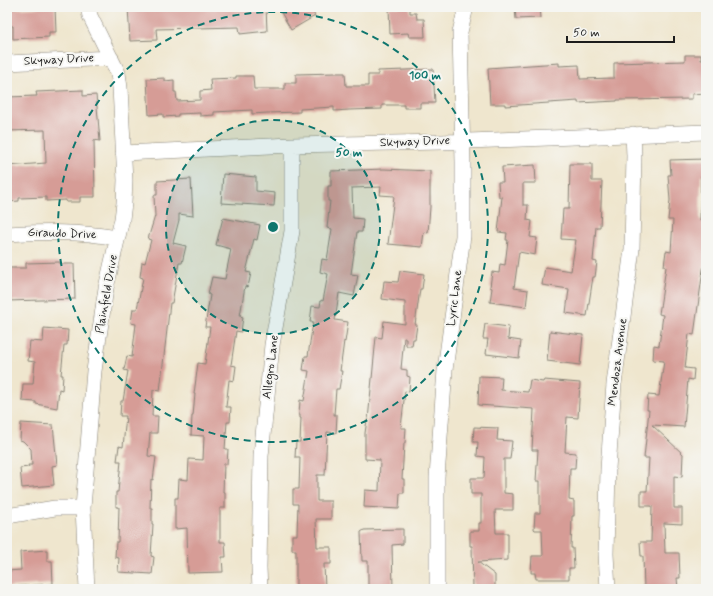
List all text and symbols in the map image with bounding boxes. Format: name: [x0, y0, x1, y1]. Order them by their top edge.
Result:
scale bar: [567, 18, 674, 44]
text: 50 m: [573, 25, 600, 41]
street label: Skyway Drive: [24, 50, 94, 70]
text: 100 m: [409, 68, 442, 84]
street label: Skyway Drive: [380, 133, 450, 151]
text: 50 m: [336, 145, 363, 161]
centre of rings: [266, 220, 280, 234]
street label: Giraudo Drive: [27, 225, 97, 243]
street label: Plainfield Drive: [92, 253, 122, 335]
street label: Lyric Lane: [444, 269, 466, 327]
street label: Mendoza Avenue: [605, 317, 631, 407]
street label: Allegro Lane: [259, 334, 283, 400]

